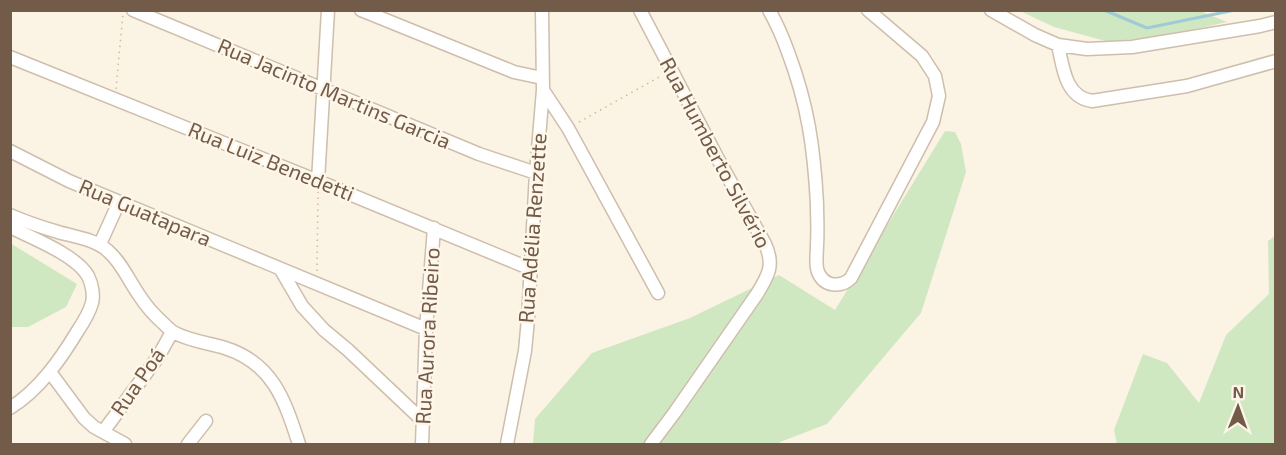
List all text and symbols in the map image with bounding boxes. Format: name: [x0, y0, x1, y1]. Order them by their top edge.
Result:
street label: Rua Jacinto Martins Garcia: [214, 32, 455, 153]
street label: Rua Humberto Silvério: [655, 53, 777, 252]
street label: Rua Luiz Benedetti: [185, 116, 358, 205]
street label: Rua Adélia Renzette: [512, 132, 551, 324]
street label: Rua Guatapara: [76, 173, 215, 251]
street label: Rua Aurora Ribeiro: [409, 247, 444, 425]
street label: Rua Poá: [104, 342, 169, 420]
north arrow: [1208, 377, 1268, 437]
text: N: [1232, 382, 1244, 401]

